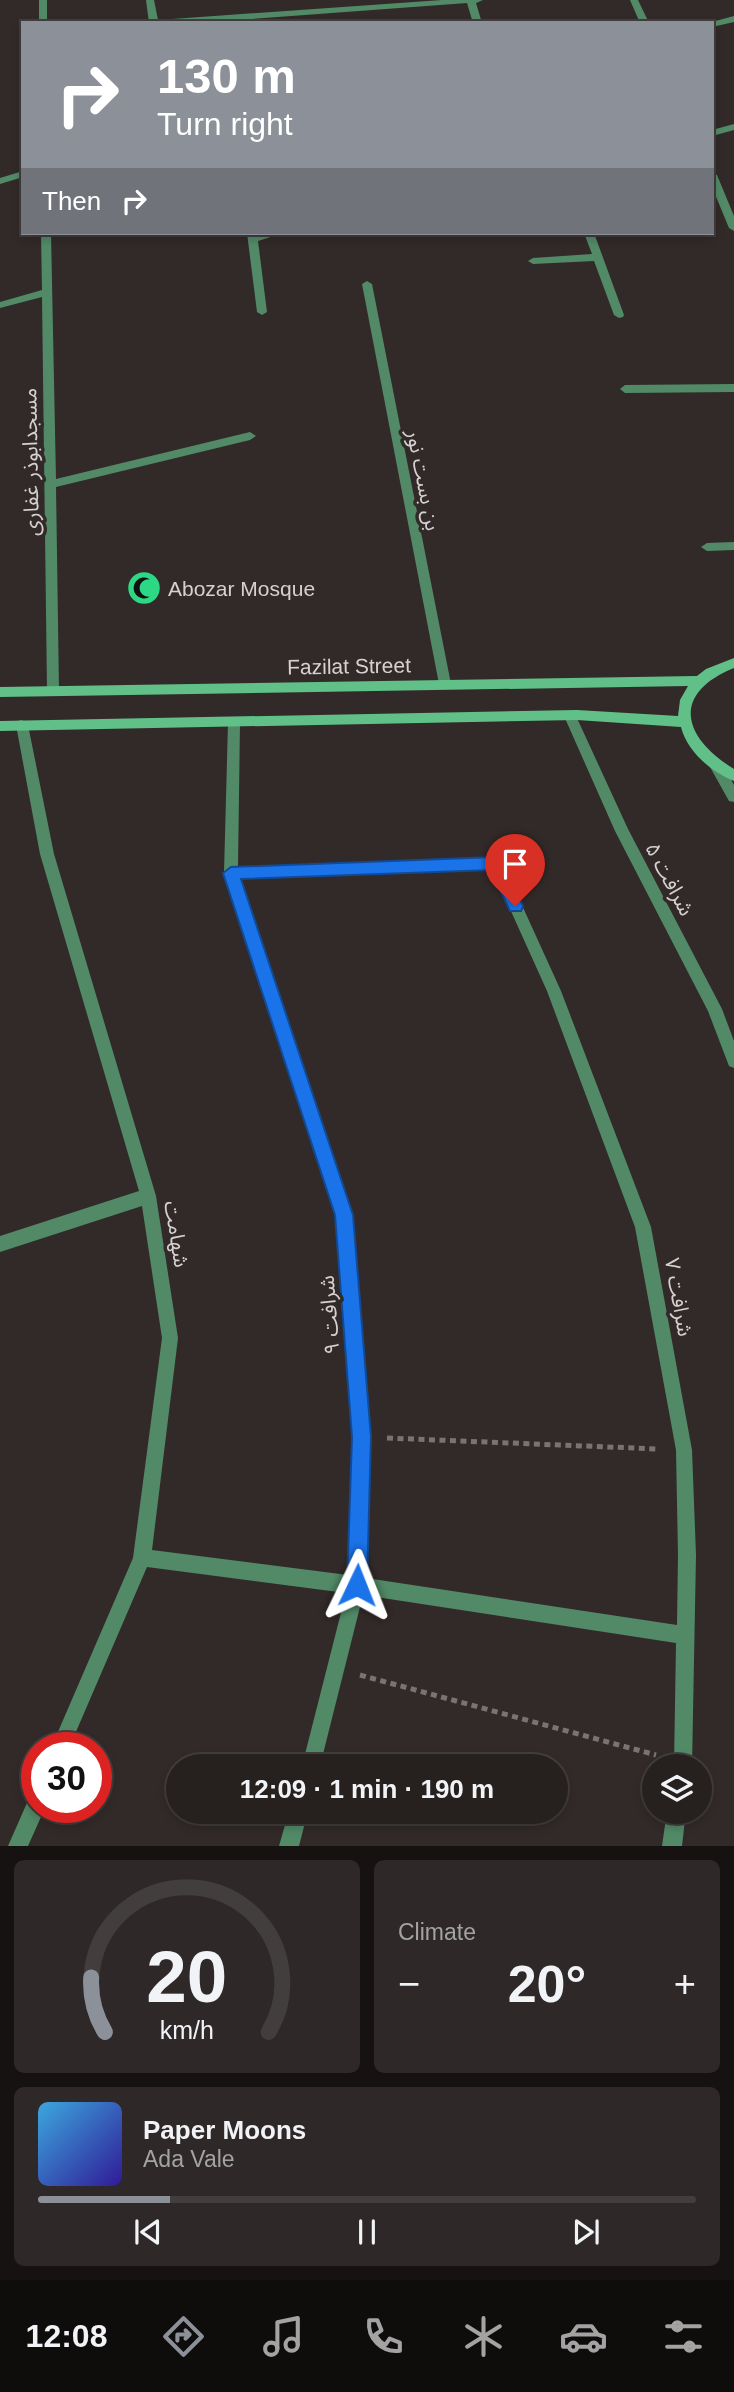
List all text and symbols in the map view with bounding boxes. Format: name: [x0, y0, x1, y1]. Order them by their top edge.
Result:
icon: right: [42, 49, 133, 140]
text: 130 m: [157, 49, 296, 103]
text: Turn right: [157, 106, 293, 142]
icon: right: [115, 182, 153, 220]
text: Then: [42, 186, 101, 216]
street label: مسجدابوذر غفاری: [17, 388, 44, 536]
street label: بن بست نور: [402, 427, 445, 533]
mosque icon: Abozar Mosque: [125, 569, 163, 607]
place label: Abozar Mosque: [168, 577, 315, 600]
street label: Fazilat Street: [287, 653, 411, 679]
pin: [485, 834, 545, 906]
street label: شرافت ۵: [640, 839, 699, 920]
icon: arrive: [496, 845, 534, 883]
street label: شهامت: [159, 1199, 194, 1269]
street label: شرافت ۷: [660, 1256, 697, 1338]
street label: شرافت ۹: [315, 1274, 344, 1355]
position arrow: [320, 1548, 394, 1622]
speed limit sign: 30: [21, 1732, 112, 1823]
map controls: [642, 1754, 712, 1824]
button: layers: [642, 1754, 712, 1824]
text: 12:09 · 1 min · 190 m: [240, 1774, 494, 1804]
text: Climate: [398, 1919, 476, 1945]
text: 20: [147, 1937, 227, 2018]
text: 20°: [508, 1955, 586, 2013]
text: −: [398, 1963, 420, 2005]
text: +: [674, 1963, 696, 2005]
text: km/h: [160, 2016, 214, 2044]
text: Paper Moons: [143, 2115, 306, 2145]
text: Ada Vale: [143, 2146, 235, 2172]
icon: previous: [129, 2213, 167, 2251]
icon: pause: [348, 2213, 386, 2251]
icon: next: [567, 2213, 605, 2251]
icon: directions: [159, 2312, 208, 2361]
icon: music: [259, 2312, 308, 2361]
icon: phone: [359, 2312, 408, 2361]
icon: climate: [459, 2312, 508, 2361]
icon: car: [559, 2312, 608, 2361]
icon: filters: [659, 2312, 708, 2361]
text: 12:08: [26, 2318, 107, 2354]

